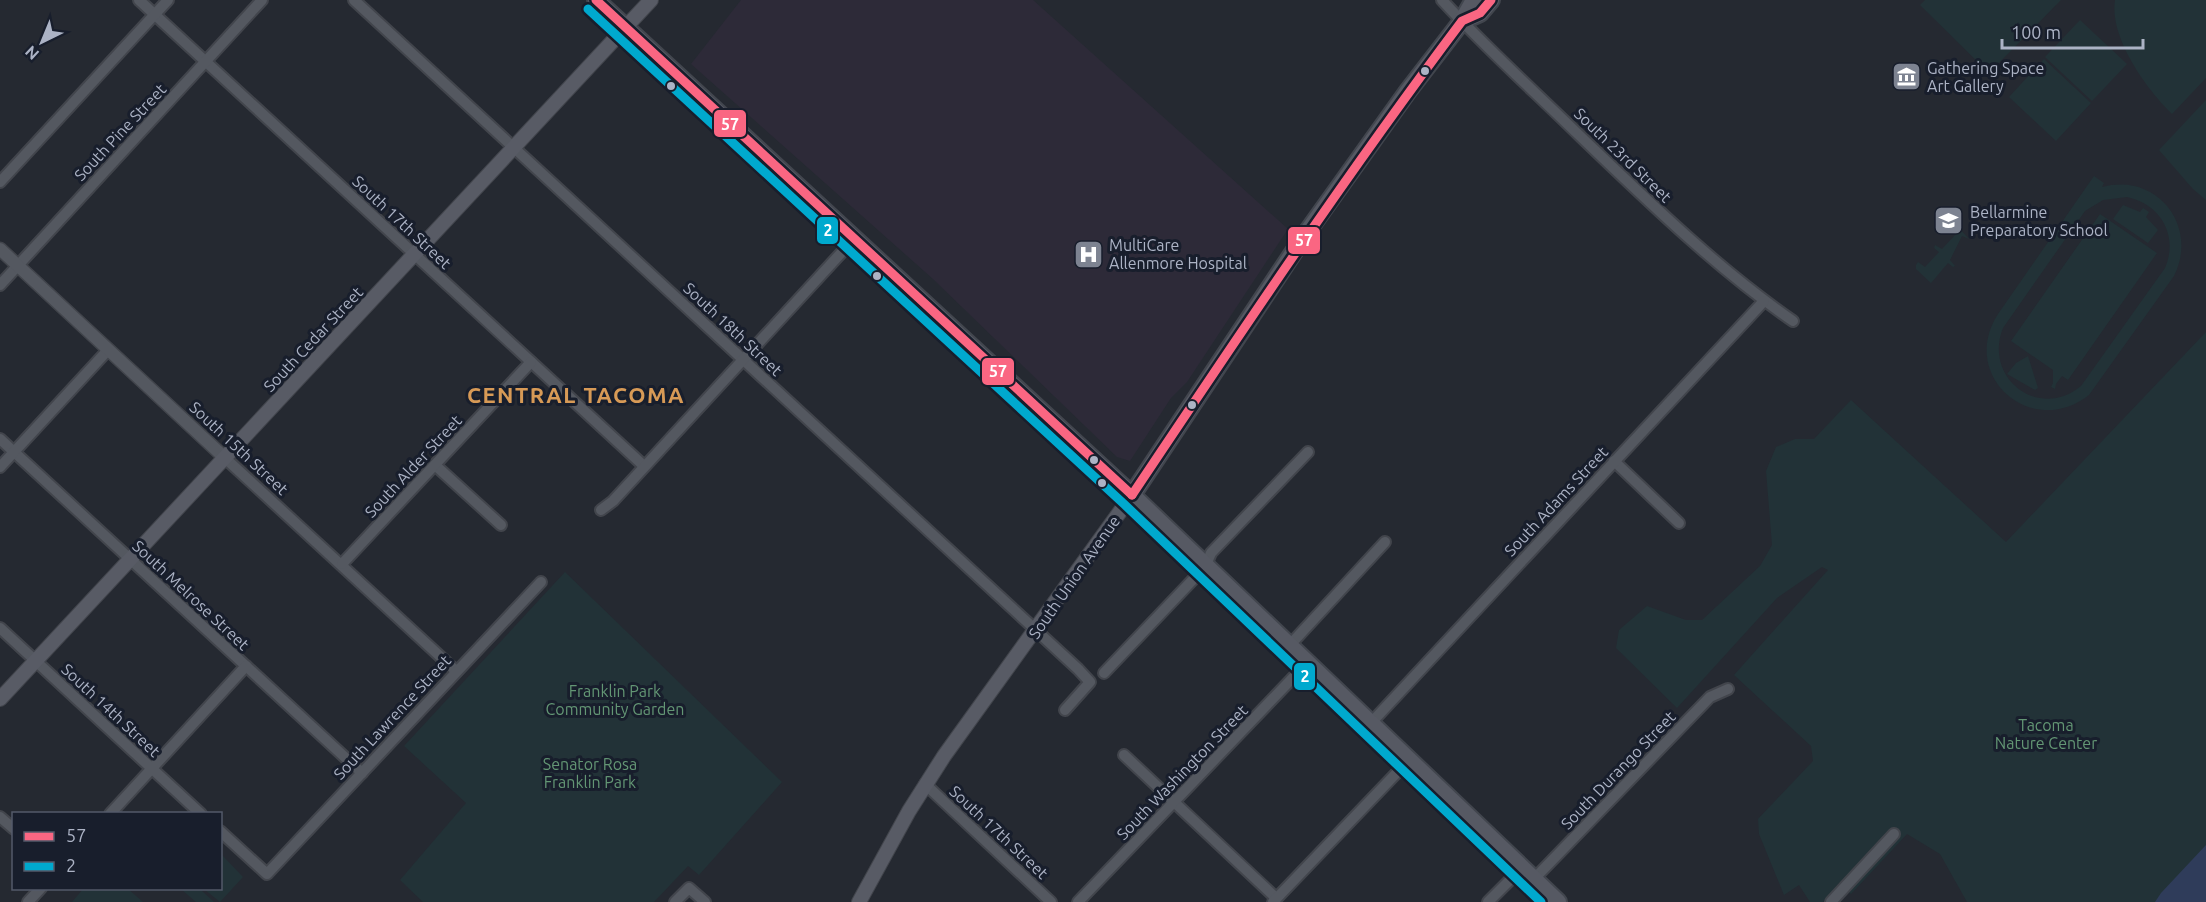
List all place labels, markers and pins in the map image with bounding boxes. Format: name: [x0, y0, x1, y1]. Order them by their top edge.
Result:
place label: Gathering Space Art Gallery: [1927, 59, 2044, 95]
museum icon: Gathering Space Art Gallery: [1890, 61, 1922, 93]
unlabelled marker: [1419, 65, 1431, 77]
unlabelled marker: [665, 80, 677, 92]
place label: Bellarmine Preparatory School: [1970, 203, 2108, 239]
school or university icon: Bellarmine Preparatory School: [1933, 205, 1965, 237]
place label: MultiCare Allenmore Hospital: [1109, 236, 1247, 272]
hospital icon: MultiCare Allenmore Hospital: [1072, 238, 1104, 270]
unlabelled marker: [871, 270, 883, 282]
unlabelled marker: [1186, 399, 1198, 411]
unlabelled marker: [1088, 454, 1100, 466]
unlabelled marker: [1096, 477, 1108, 489]

